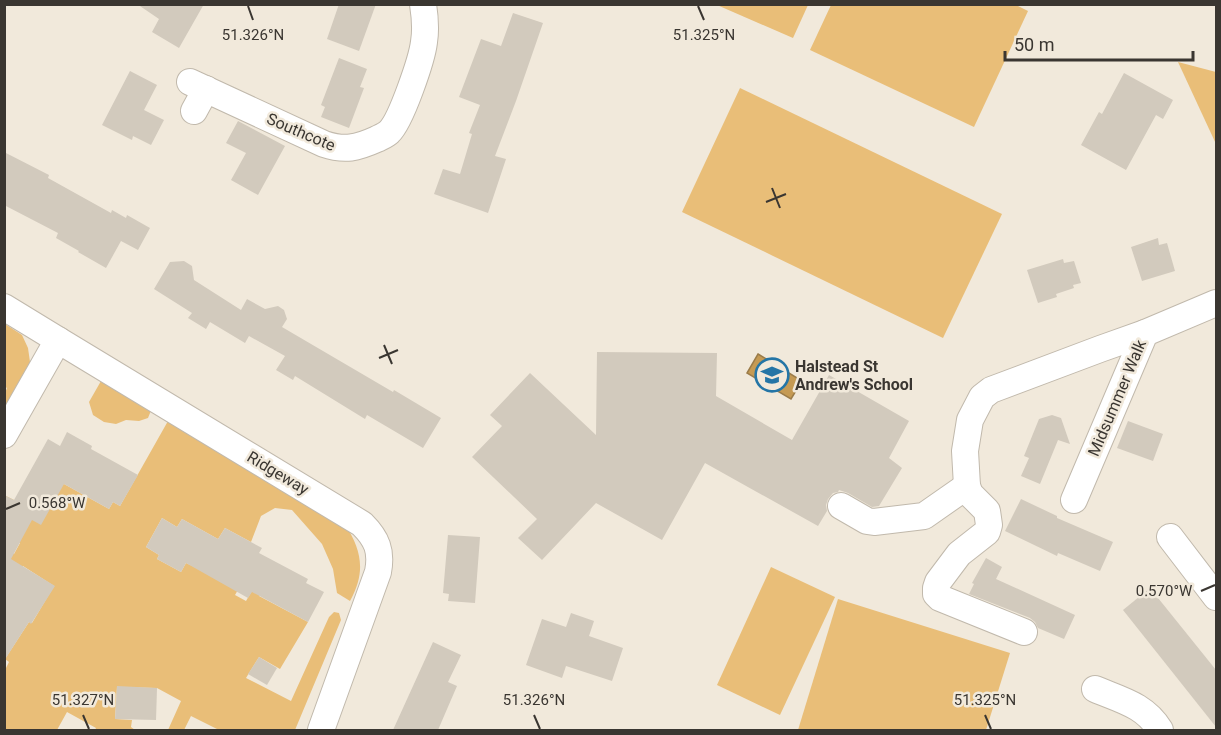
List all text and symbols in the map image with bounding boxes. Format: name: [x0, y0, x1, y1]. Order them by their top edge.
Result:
scale bar: [1005, 24, 1192, 62]
text: 51.326°N: [222, 26, 284, 44]
text: 51.325°N: [673, 26, 735, 44]
text: 50 m: [1014, 34, 1054, 55]
street label: Southcote: [264, 109, 338, 155]
street label: Midsummer Walk: [1084, 336, 1150, 459]
school or university icon: Halstead St Andrew's School: [754, 357, 790, 393]
place label: Halstead St Andrew's School: [795, 357, 913, 394]
street label: Ridgeway: [244, 447, 313, 499]
text: 0.568°W: [29, 494, 85, 512]
text: 0.570°W: [1136, 582, 1192, 600]
text: 51.327°N: [52, 691, 114, 709]
text: 51.326°N: [503, 691, 565, 709]
text: 51.325°N: [954, 691, 1016, 709]

